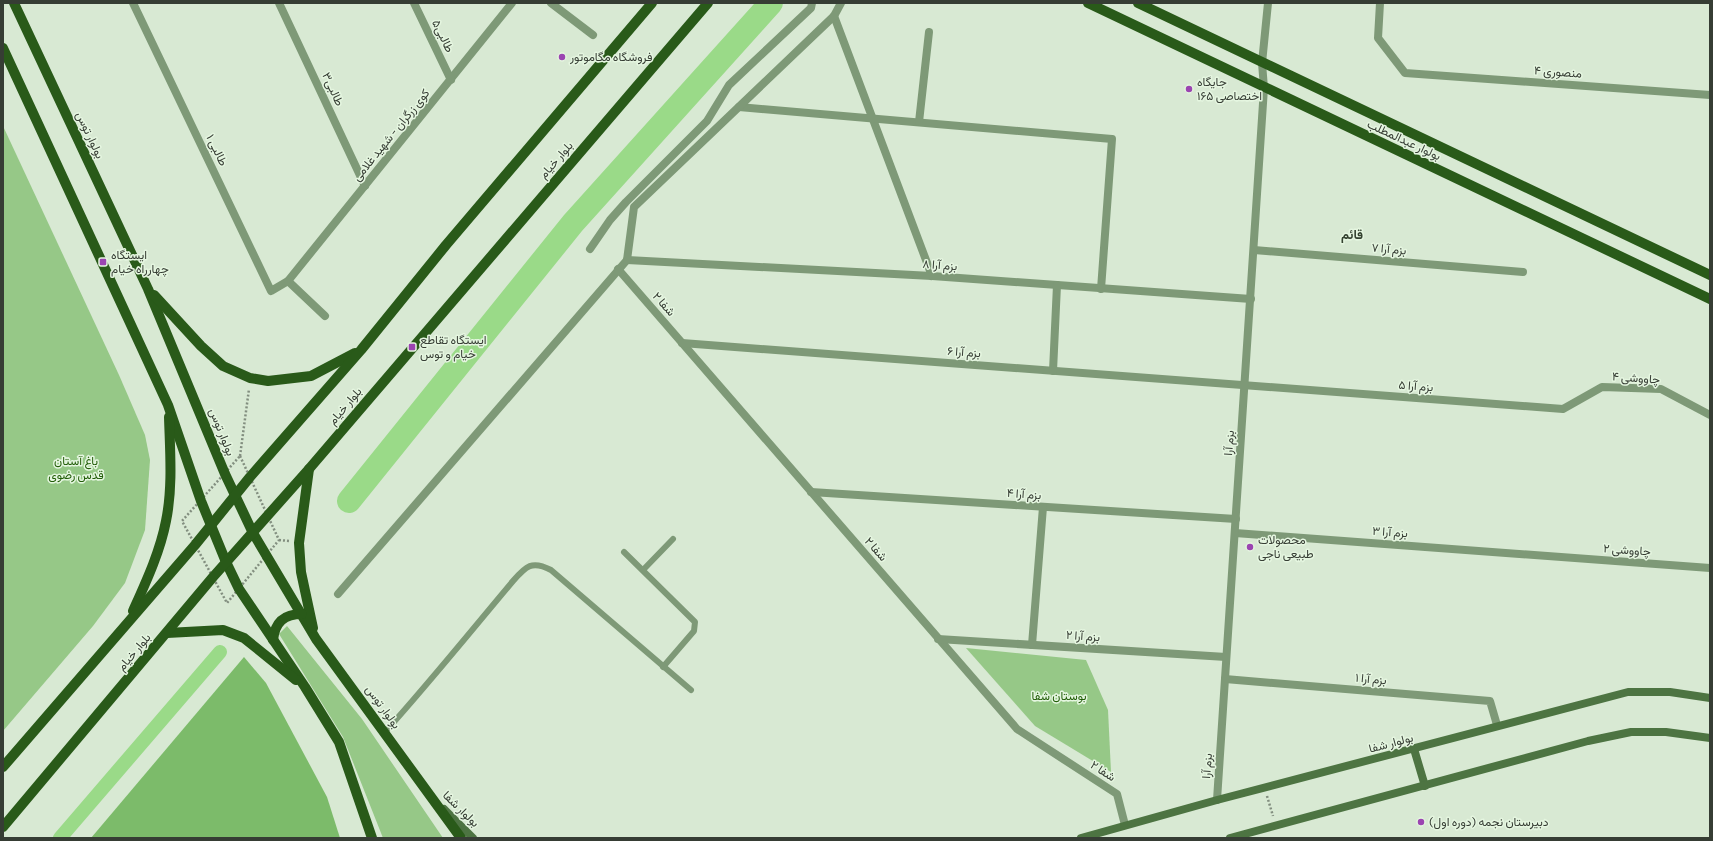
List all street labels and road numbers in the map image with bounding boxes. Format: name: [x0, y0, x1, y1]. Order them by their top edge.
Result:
street label: طالبی۵: [428, 17, 458, 55]
street label: منصوری ۴: [1534, 62, 1582, 82]
street label: طالبی۳: [318, 70, 348, 109]
street label: کوی زرگران - شهید غلامی: [349, 85, 433, 185]
street label: بولوار توس: [72, 109, 108, 161]
street label: بولوار عبدالمطلب: [1364, 116, 1444, 164]
street label: طالبی ۱: [203, 132, 232, 169]
street label: بلوار خیام: [535, 138, 577, 182]
street label: بزم آرا ۷: [1371, 240, 1407, 258]
street label: بزم آرا ۸: [922, 256, 958, 274]
street label: شفا ۲: [651, 289, 679, 318]
street label: بزم آرا ۶: [947, 343, 981, 361]
street label: چاووشی ۴: [1611, 368, 1661, 388]
street label: بزم آرا ۵: [1398, 377, 1434, 395]
street label: بلوار خیام: [325, 384, 365, 428]
street label: بولوار توس: [205, 406, 239, 458]
street label: بزم آرا: [1220, 430, 1238, 456]
street label: بزم آرا ۴: [1006, 485, 1042, 503]
street label: بزم آرا ۳: [1372, 523, 1408, 541]
street label: شفا ۲: [863, 534, 891, 563]
street label: چاووشی ۲: [1603, 540, 1651, 560]
street label: بزم آرا ۲: [1065, 627, 1101, 645]
street label: بلوار خیام: [114, 630, 154, 674]
street label: بزم آرا ۱: [1355, 670, 1387, 688]
street label: بولوار توس: [362, 682, 404, 732]
street label: بولوار شفا: [1367, 729, 1415, 757]
street label: بزم آرا: [1198, 753, 1216, 779]
street label: شفا ۲: [1088, 757, 1119, 783]
street label: بولوار شفا: [439, 787, 483, 831]

